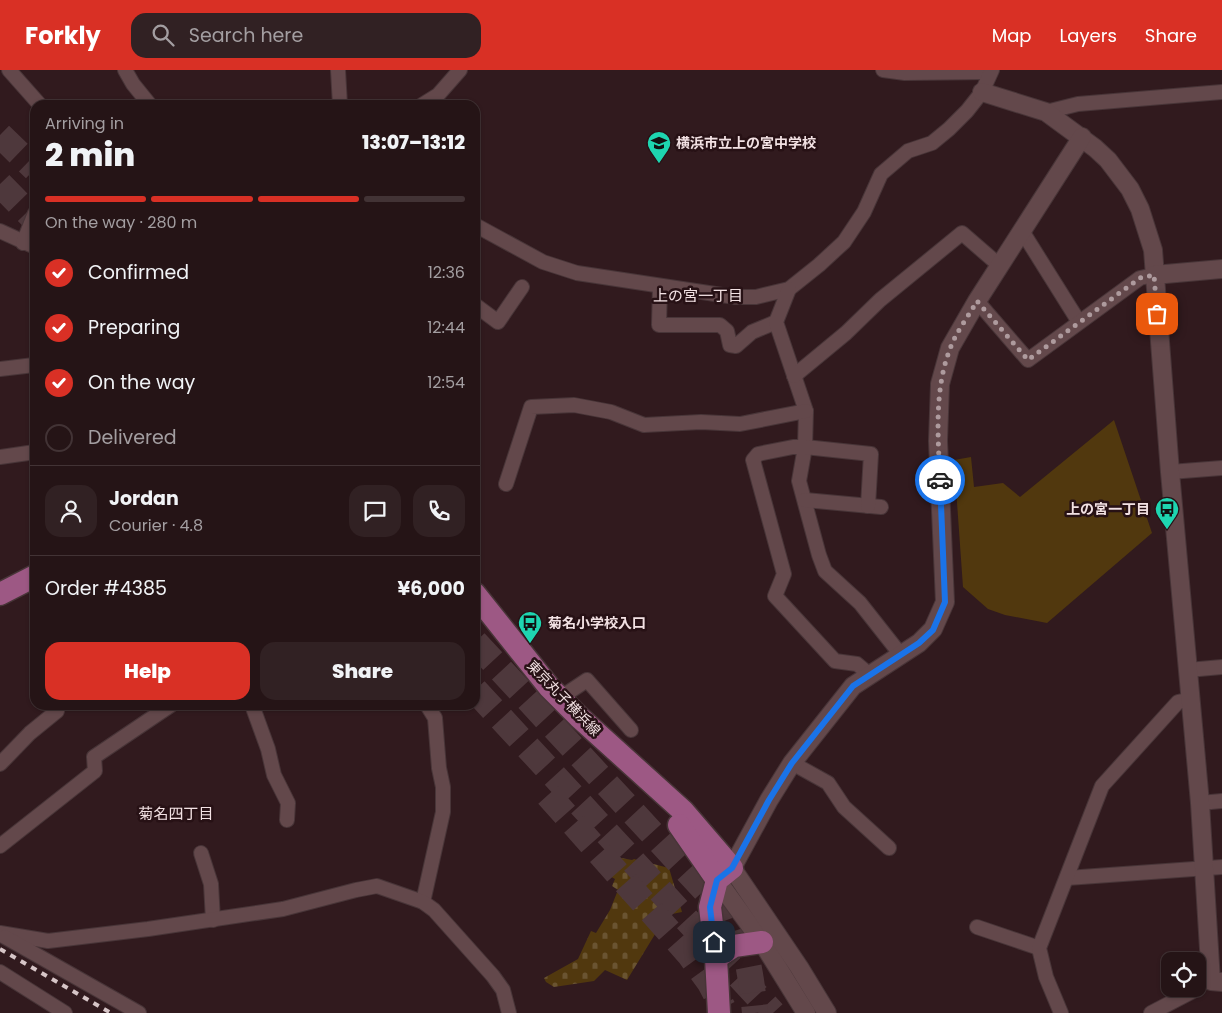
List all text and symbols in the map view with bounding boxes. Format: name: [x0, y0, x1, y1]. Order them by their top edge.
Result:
search box: [131, 13, 481, 58]
text: Forkly: [25, 19, 101, 52]
icon: search: [149, 21, 177, 49]
text: Search here: [189, 22, 303, 49]
text: Map: [992, 23, 1032, 48]
text: Layers: [1060, 23, 1117, 48]
text: Share: [1145, 23, 1197, 48]
text: Arriving in: [45, 112, 124, 135]
text: 13:07–13:12: [362, 129, 465, 156]
school or university icon: 横浜市立上の宮中学校: [646, 130, 672, 164]
text: 2 min: [45, 132, 135, 177]
place label: 横浜市立上の宮中学校: [676, 133, 816, 153]
text: On the way · 280 m: [45, 211, 197, 234]
icon: check: [45, 259, 73, 287]
text: Confirmed: [88, 259, 189, 286]
text: 12:36: [428, 261, 465, 284]
district label: 上の宮一丁目: [653, 285, 743, 306]
pin: [1136, 293, 1178, 335]
icon: bag: [1143, 300, 1171, 328]
icon: check: [45, 314, 73, 342]
text: Preparing: [88, 314, 180, 341]
text: 12:44: [427, 316, 465, 339]
icon: check: [45, 369, 73, 397]
text: On the way: [88, 369, 195, 396]
text: 12:54: [427, 371, 465, 394]
text: Delivered: [88, 424, 177, 451]
courier: [915, 455, 965, 505]
icon: car: [926, 466, 954, 494]
button: person: [45, 485, 97, 537]
text: Jordan: [109, 485, 179, 512]
button: chat: [349, 485, 401, 537]
button: phone: [413, 485, 465, 537]
bus stop icon: 上の宮一丁目: [1154, 496, 1180, 530]
place label: 上の宮一丁目: [1066, 499, 1150, 519]
text: Courier · 4.8: [109, 514, 203, 537]
text: Order #4385: [45, 575, 167, 602]
text: ¥6,000: [398, 575, 465, 602]
bus stop icon: 菊名小学校入口: [517, 610, 543, 644]
place label: 菊名小学校入口: [548, 613, 646, 633]
button: Help: [45, 642, 250, 700]
button: Share: [260, 642, 465, 700]
street label: 東京丸子横浜線: [523, 656, 605, 740]
district label: 菊名四丁目: [138, 803, 214, 824]
pin: [693, 921, 735, 963]
icon: home: [700, 928, 728, 956]
map controls: [1161, 952, 1206, 997]
button: locate: [1161, 952, 1206, 997]

